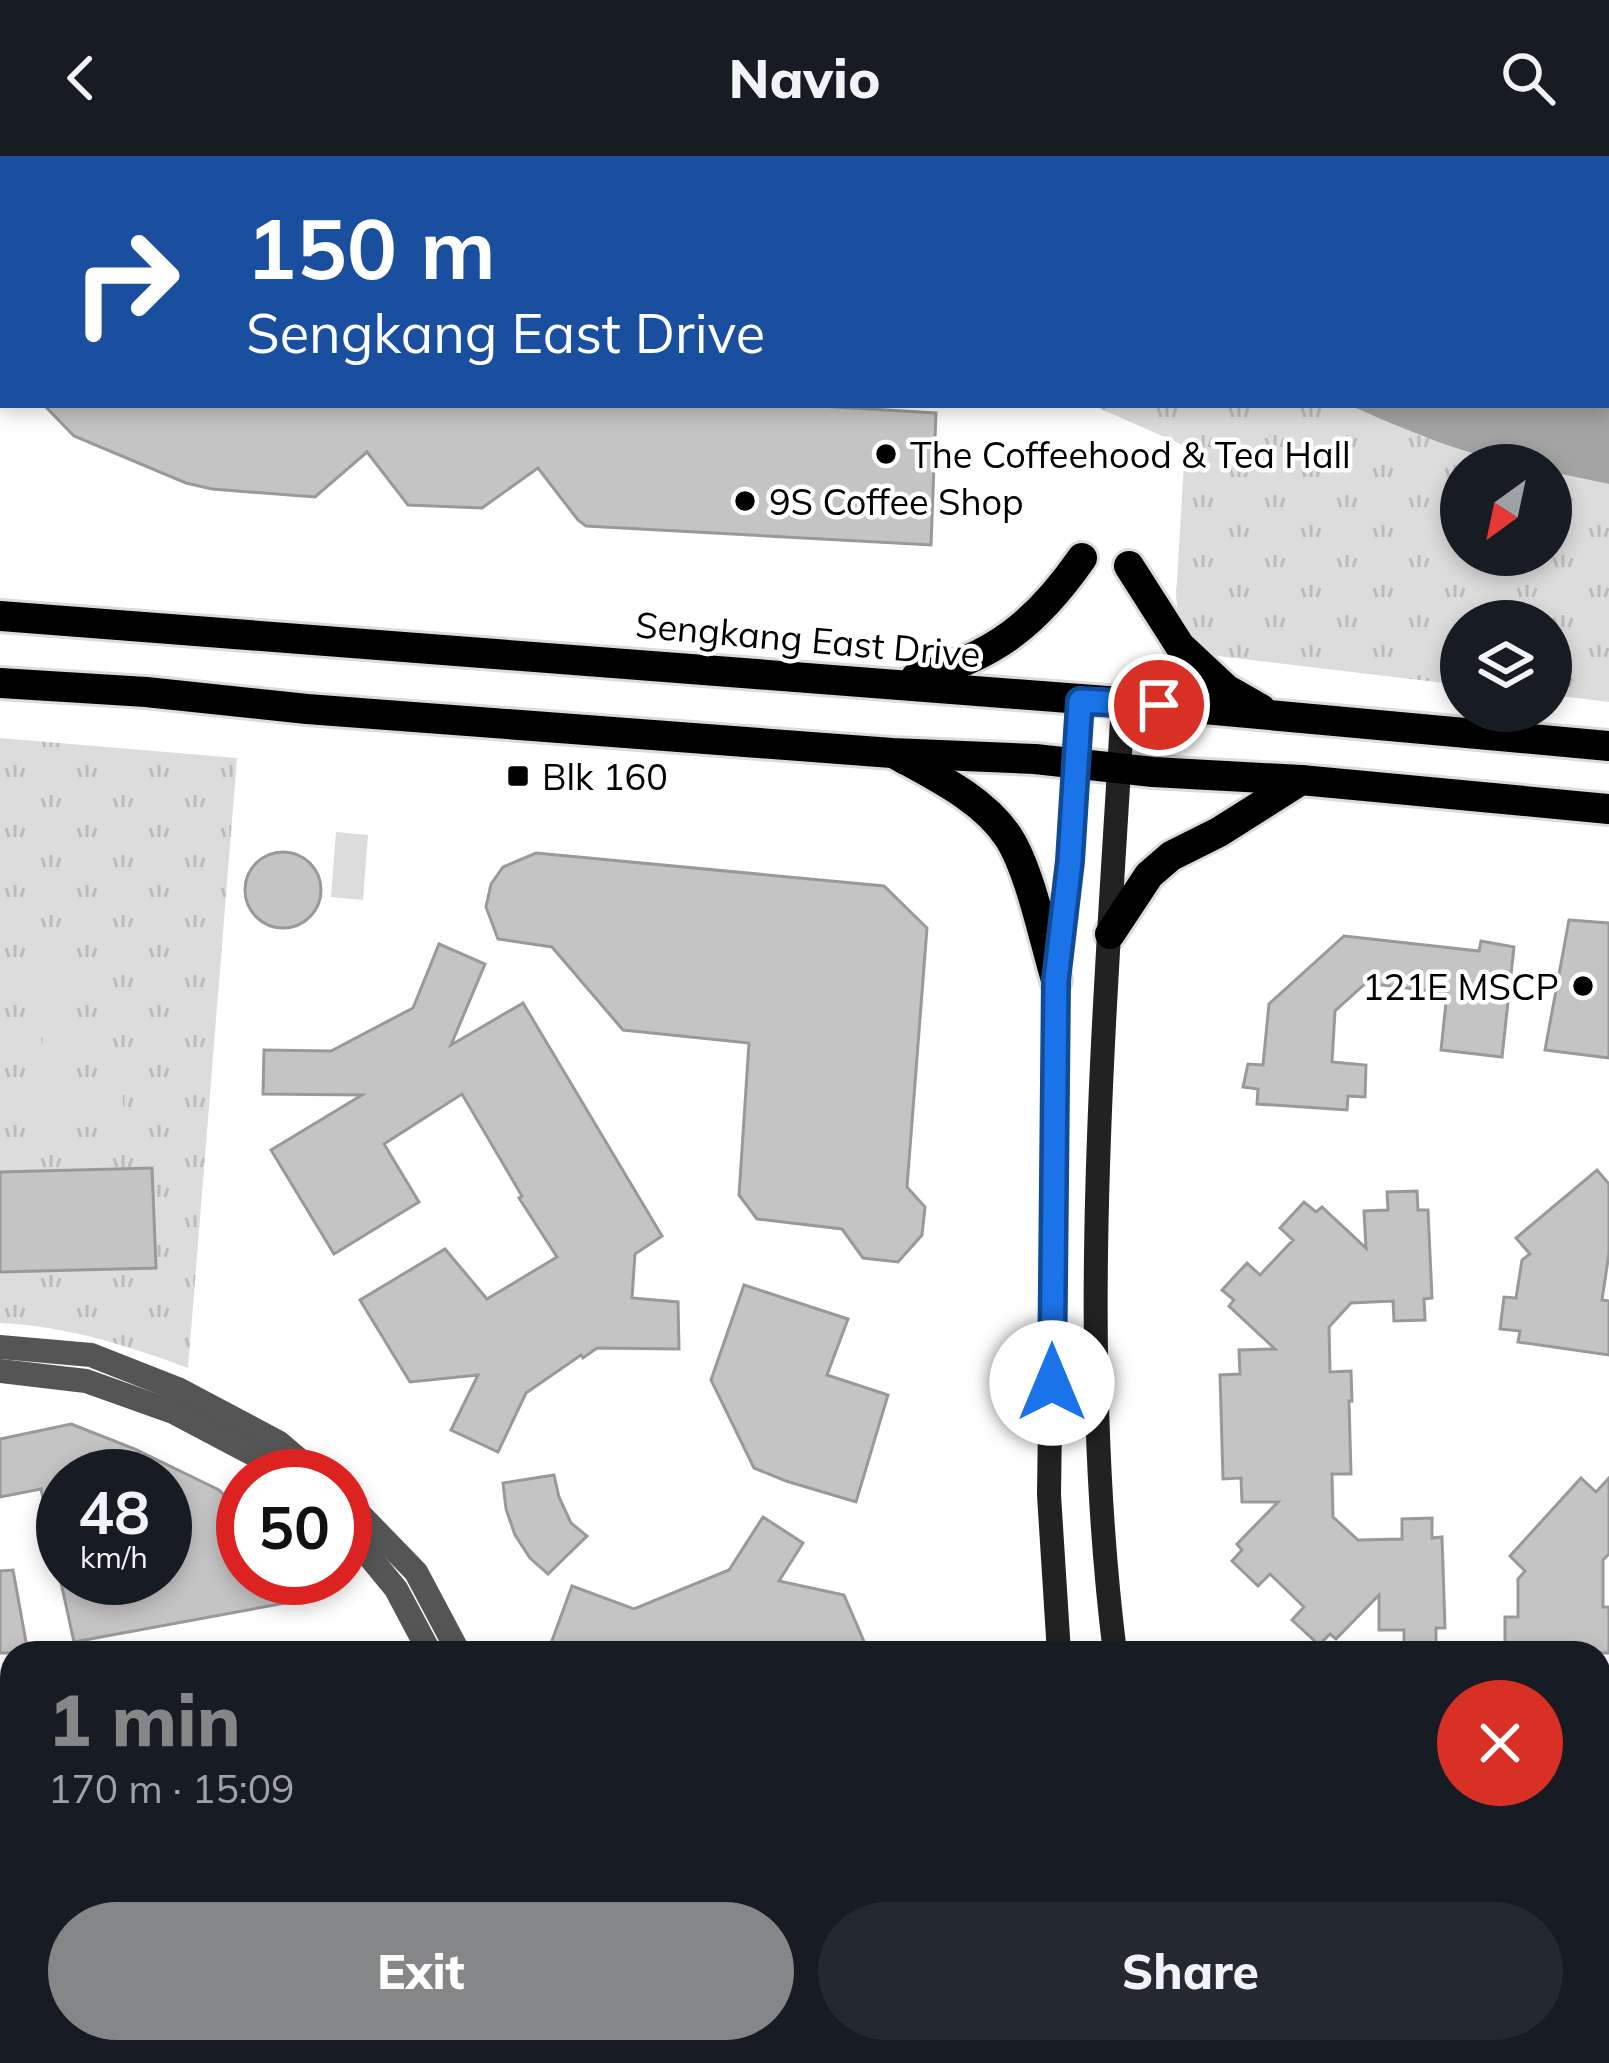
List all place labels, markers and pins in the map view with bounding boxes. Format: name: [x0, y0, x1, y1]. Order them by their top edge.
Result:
place label: The Coffeehood & Tea Hall: [910, 432, 1351, 477]
marker: The Coffeehood & Tea Hall: [873, 441, 899, 467]
place label: 9S Coffee Shop: [769, 479, 1024, 524]
marker: 9S Coffee Shop: [732, 488, 758, 514]
pin: [1108, 654, 1210, 756]
place label: Blk 160: [542, 754, 668, 799]
marker: Blk 160: [505, 763, 531, 789]
place label: 121E MSCP: [1362, 964, 1559, 1009]
marker: 121E MSCP: [1570, 973, 1596, 999]

